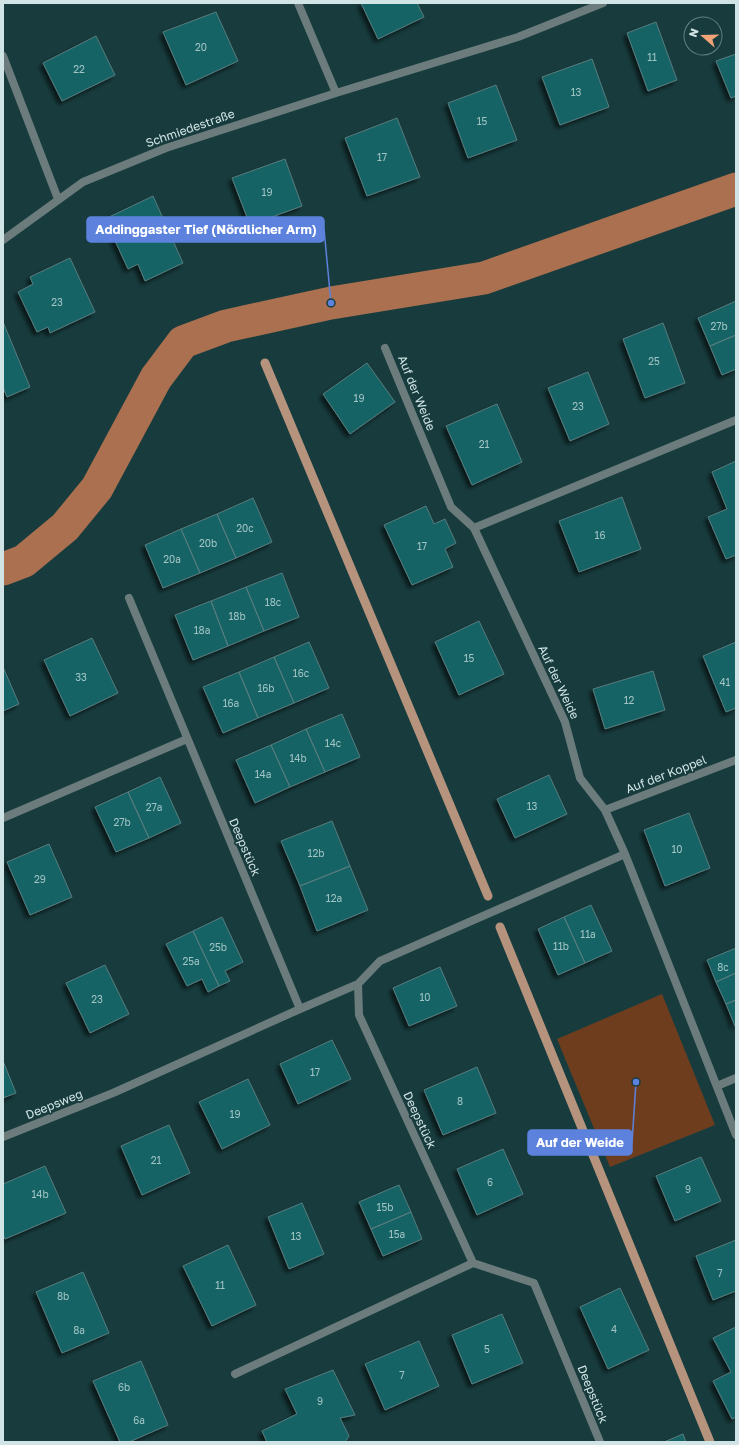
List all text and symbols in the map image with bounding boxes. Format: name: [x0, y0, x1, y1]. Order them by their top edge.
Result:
north arrow: [683, 16, 723, 56]
text: N: [686, 26, 701, 39]
house number: 20: [195, 41, 207, 53]
house number: 11: [647, 51, 657, 63]
house number: 22: [73, 63, 85, 75]
house number: 13: [571, 86, 581, 98]
street label: Schmiedestraße: [144, 106, 237, 150]
house number: 15: [477, 115, 488, 127]
house number: 17: [377, 151, 387, 163]
house number: 19: [262, 186, 272, 198]
callout: Addinggaster Tief (Nördlicher Arm): [87, 217, 324, 242]
text: Addinggaster Tief (Nördlicher Arm): [95, 221, 317, 237]
house number: 23: [51, 296, 63, 308]
house number: 27b: [710, 320, 728, 332]
street label: Auf der Weide: [395, 353, 439, 433]
house number: 25: [648, 355, 660, 367]
house number: 19: [354, 392, 364, 404]
house number: 23: [572, 400, 584, 412]
house number: 21: [479, 438, 489, 450]
house number: 20c: [236, 522, 254, 534]
house number: 16: [595, 529, 605, 541]
house number: 20b: [199, 537, 217, 549]
house number: 17: [417, 540, 427, 552]
house number: 20a: [163, 553, 181, 565]
house number: 18c: [265, 596, 282, 608]
house number: 18b: [228, 610, 246, 622]
house number: 18a: [194, 624, 210, 636]
street label: Auf der Weide: [535, 643, 583, 721]
house number: 15: [464, 652, 475, 664]
house number: 16c: [293, 667, 310, 679]
house number: 33: [75, 671, 87, 683]
house number: 41: [720, 676, 731, 688]
house number: 16b: [257, 682, 275, 694]
house number: 12: [624, 694, 635, 706]
house number: 16a: [223, 697, 239, 709]
house number: 14c: [325, 737, 342, 749]
house number: 14b: [289, 752, 307, 764]
street label: Auf der Koppel: [624, 752, 709, 796]
house number: 14a: [255, 768, 271, 780]
house number: 13: [527, 800, 537, 812]
house number: 27a: [146, 801, 162, 813]
house number: 27b: [113, 816, 131, 828]
street label: Deepstück: [226, 816, 264, 878]
house number: 10: [671, 843, 683, 855]
house number: 12b: [308, 847, 324, 859]
house number: 29: [34, 873, 46, 885]
house number: 12a: [326, 892, 342, 904]
house number: 11a: [580, 928, 596, 940]
house number: 11b: [553, 940, 569, 952]
house number: 25b: [209, 941, 227, 953]
house number: 25a: [182, 955, 200, 967]
house number: 8c: [717, 961, 729, 973]
house number: 10: [419, 991, 431, 1003]
house number: 23: [91, 993, 103, 1005]
house number: 17: [310, 1066, 320, 1078]
street label: Deepsweg: [23, 1086, 85, 1122]
street label: Deepstück: [400, 1089, 440, 1151]
house number: 8: [457, 1095, 463, 1107]
house number: 19: [230, 1108, 240, 1120]
callout: Auf der Weide: [528, 1130, 632, 1155]
text: Auf der Weide: [536, 1134, 624, 1150]
house number: 21: [151, 1154, 161, 1166]
house number: 6: [487, 1176, 493, 1188]
house number: 9: [685, 1183, 691, 1195]
house number: 14b: [31, 1188, 49, 1200]
house number: 15b: [377, 1201, 393, 1213]
house number: 15a: [389, 1228, 405, 1240]
house number: 13: [291, 1230, 301, 1242]
house number: 7: [717, 1267, 723, 1279]
house number: 11: [215, 1279, 225, 1291]
house number: 8b: [57, 1290, 69, 1302]
house number: 4: [611, 1323, 617, 1335]
house number: 8a: [73, 1324, 85, 1336]
house number: 5: [484, 1343, 490, 1355]
street label: Deepstück: [575, 1363, 612, 1425]
house number: 7: [399, 1369, 405, 1381]
house number: 6b: [118, 1381, 130, 1393]
house number: 9: [317, 1395, 323, 1407]
house number: 6a: [133, 1414, 145, 1426]

